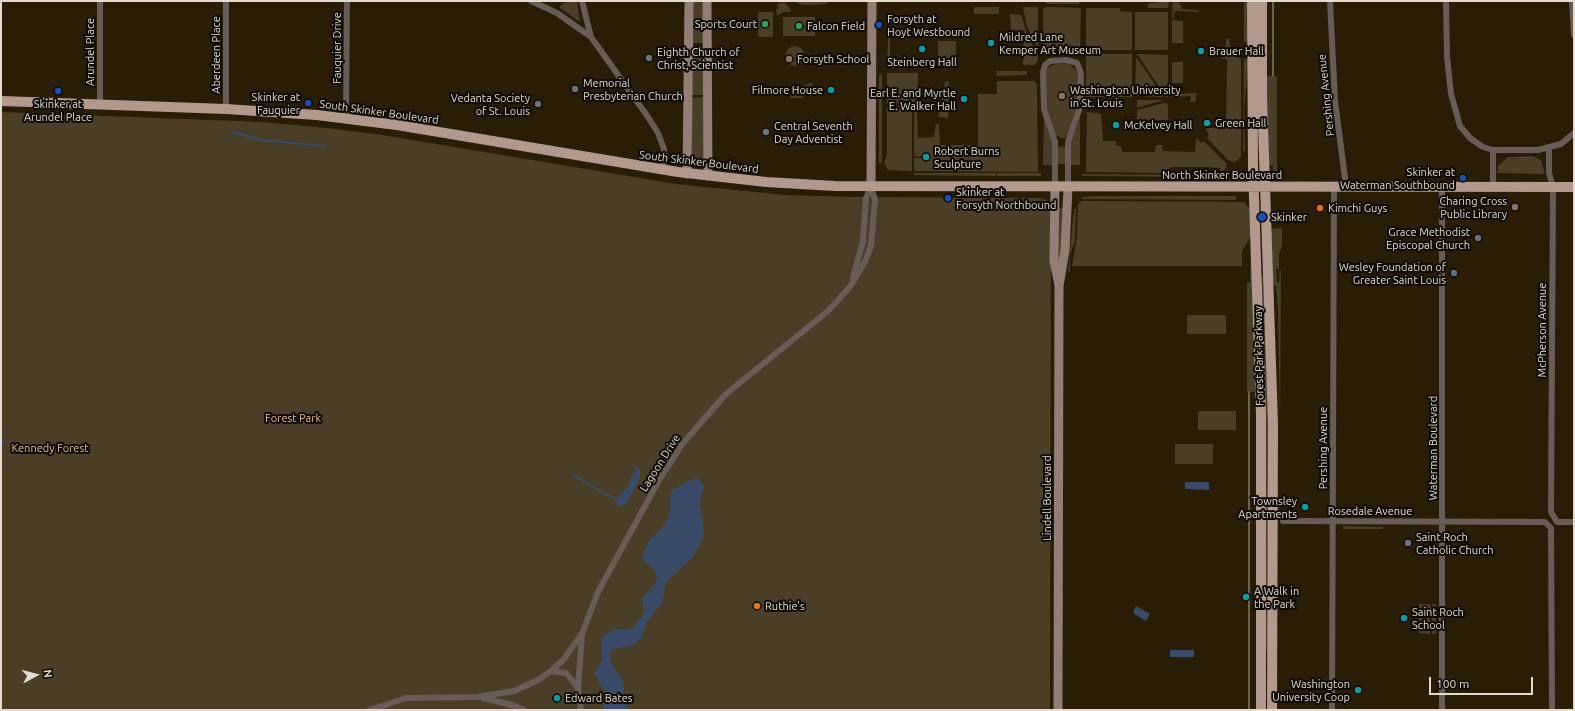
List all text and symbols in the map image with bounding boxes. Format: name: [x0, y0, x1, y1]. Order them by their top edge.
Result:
street label: Fauquier Drive: [330, 12, 344, 84]
place label: Forsyth at Hoyt Westbound: [887, 12, 970, 38]
street label: Aberdeen Place: [209, 16, 223, 94]
place label: Sports Court: [695, 17, 757, 31]
street label: Arundel Place: [83, 18, 97, 86]
marker: Sports Court: [760, 19, 770, 29]
place label: Falcon Field: [807, 19, 865, 33]
marker: Forsyth at Hoyt Westbound: [874, 20, 884, 30]
marker: Falcon Field: [794, 21, 804, 31]
place label: Mildred Lane Kemper Art Museum: [999, 30, 1101, 56]
marker: Mildred Lane Kemper Art Museum: [986, 38, 996, 48]
marker: Steinberg Hall: [917, 44, 927, 54]
place label: Brauer Hall: [1209, 44, 1264, 58]
place label: Eighth Church of Christ, Scientist: [657, 45, 740, 71]
marker: Brauer Hall: [1196, 46, 1206, 56]
place label: Forsyth School: [797, 52, 869, 66]
marker: Eighth Church of Christ, Scientist: [644, 53, 654, 63]
street label: Pershing Avenue: [1315, 53, 1337, 137]
marker: Forsyth School: [784, 54, 794, 64]
place label: Steinberg Hall: [887, 55, 957, 69]
place label: Memorial Presbyterian Church: [583, 76, 683, 102]
place label: Filmore House: [752, 83, 823, 97]
place label: Washington University in St. Louis: [1070, 83, 1181, 109]
marker: Memorial Presbyterian Church: [570, 84, 580, 94]
marker: Filmore House: [826, 85, 836, 95]
marker: Skinker at Arundel Place: [53, 86, 63, 96]
place label: Earl E. and Myrtle E. Walker Hall: [870, 86, 956, 112]
place label: Skinker at Fauquier: [252, 90, 300, 116]
place label: Vedanta Society of St. Louis: [451, 91, 530, 117]
marker: Washington University in St. Louis: [1057, 91, 1067, 101]
marker: Earl E. and Myrtle E. Walker Hall: [959, 94, 969, 104]
place label: Skinker at Arundel Place: [24, 97, 92, 123]
street label: South Skinker Boulevard: [319, 97, 439, 127]
marker: Skinker at Fauquier: [303, 98, 313, 108]
marker: Vedanta Society of St. Louis: [533, 99, 543, 109]
place label: Green Hall: [1215, 116, 1266, 130]
place label: McKelvey Hall: [1124, 118, 1192, 132]
marker: Green Hall: [1202, 118, 1212, 128]
place label: Central Seventh Day Adventist: [774, 119, 853, 145]
marker: McKelvey Hall: [1111, 120, 1121, 130]
marker: Central Seventh Day Adventist: [761, 127, 771, 137]
place label: Robert Burns Sculpture: [934, 144, 999, 170]
street label: South Skinker Boulevard: [639, 148, 759, 176]
marker: Robert Burns Sculpture: [921, 152, 931, 162]
place label: Skinker at Waterman Southbound: [1340, 165, 1455, 191]
street label: North Skinker Boulevard: [1162, 168, 1282, 182]
marker: Skinker at Waterman Southbound: [1458, 173, 1468, 183]
place label: Skinker at Forsyth Northbound: [956, 185, 1057, 211]
marker: Skinker at Forsyth Northbound: [943, 193, 953, 203]
place label: Charing Cross Public Library: [1439, 194, 1507, 220]
place label: Kimchi Guys: [1328, 201, 1387, 215]
marker: Charing Cross Public Library: [1510, 202, 1520, 212]
marker: Kimchi Guys: [1315, 203, 1325, 213]
place label: Skinker: [1271, 210, 1307, 224]
marker: Skinker: [1256, 211, 1268, 223]
place label: Grace Methodist Episcopal Church: [1386, 225, 1470, 251]
marker: Grace Methodist Episcopal Church: [1473, 233, 1483, 243]
place label: Wesley Foundation of Greater Saint Louis: [1339, 260, 1446, 286]
marker: Wesley Foundation of Greater Saint Louis: [1449, 268, 1459, 278]
street label: McPherson Avenue: [1535, 283, 1549, 377]
street label: Forest Park Parkway: [1252, 306, 1266, 406]
street label: Waterman Boulevard: [1426, 396, 1440, 500]
street label: Pershing Avenue: [1316, 407, 1330, 489]
park label: Forest Park: [265, 411, 321, 425]
street label: Lagoon Drive: [637, 432, 683, 494]
park label: Kennedy Forest: [11, 441, 89, 455]
street label: Lindell Boulevard: [1040, 455, 1054, 541]
place label: Townsley Apartments: [1238, 494, 1297, 520]
marker: Townsley Apartments: [1300, 502, 1310, 512]
street label: Rosedale Avenue: [1328, 504, 1412, 518]
place label: Saint Roch Catholic Church: [1416, 530, 1493, 556]
marker: Saint Roch Catholic Church: [1403, 538, 1413, 548]
place label: A Walk in the Park: [1254, 584, 1299, 610]
marker: A Walk in the Park: [1241, 592, 1251, 602]
place label: Ruthie's: [765, 599, 805, 613]
marker: Ruthie's: [752, 601, 762, 611]
place label: Saint Roch School: [1412, 605, 1464, 631]
marker: Saint Roch School: [1399, 613, 1409, 623]
north arrow: [16, 655, 56, 695]
text: N: [41, 669, 54, 678]
scale bar: [1431, 669, 1535, 695]
place label: Washington University Coop: [1272, 677, 1350, 703]
text: 100 m: [1436, 677, 1469, 690]
marker: Washington University Coop: [1353, 685, 1363, 695]
place label: Edward Bates: [565, 691, 633, 705]
marker: Edward Bates: [552, 693, 562, 703]

